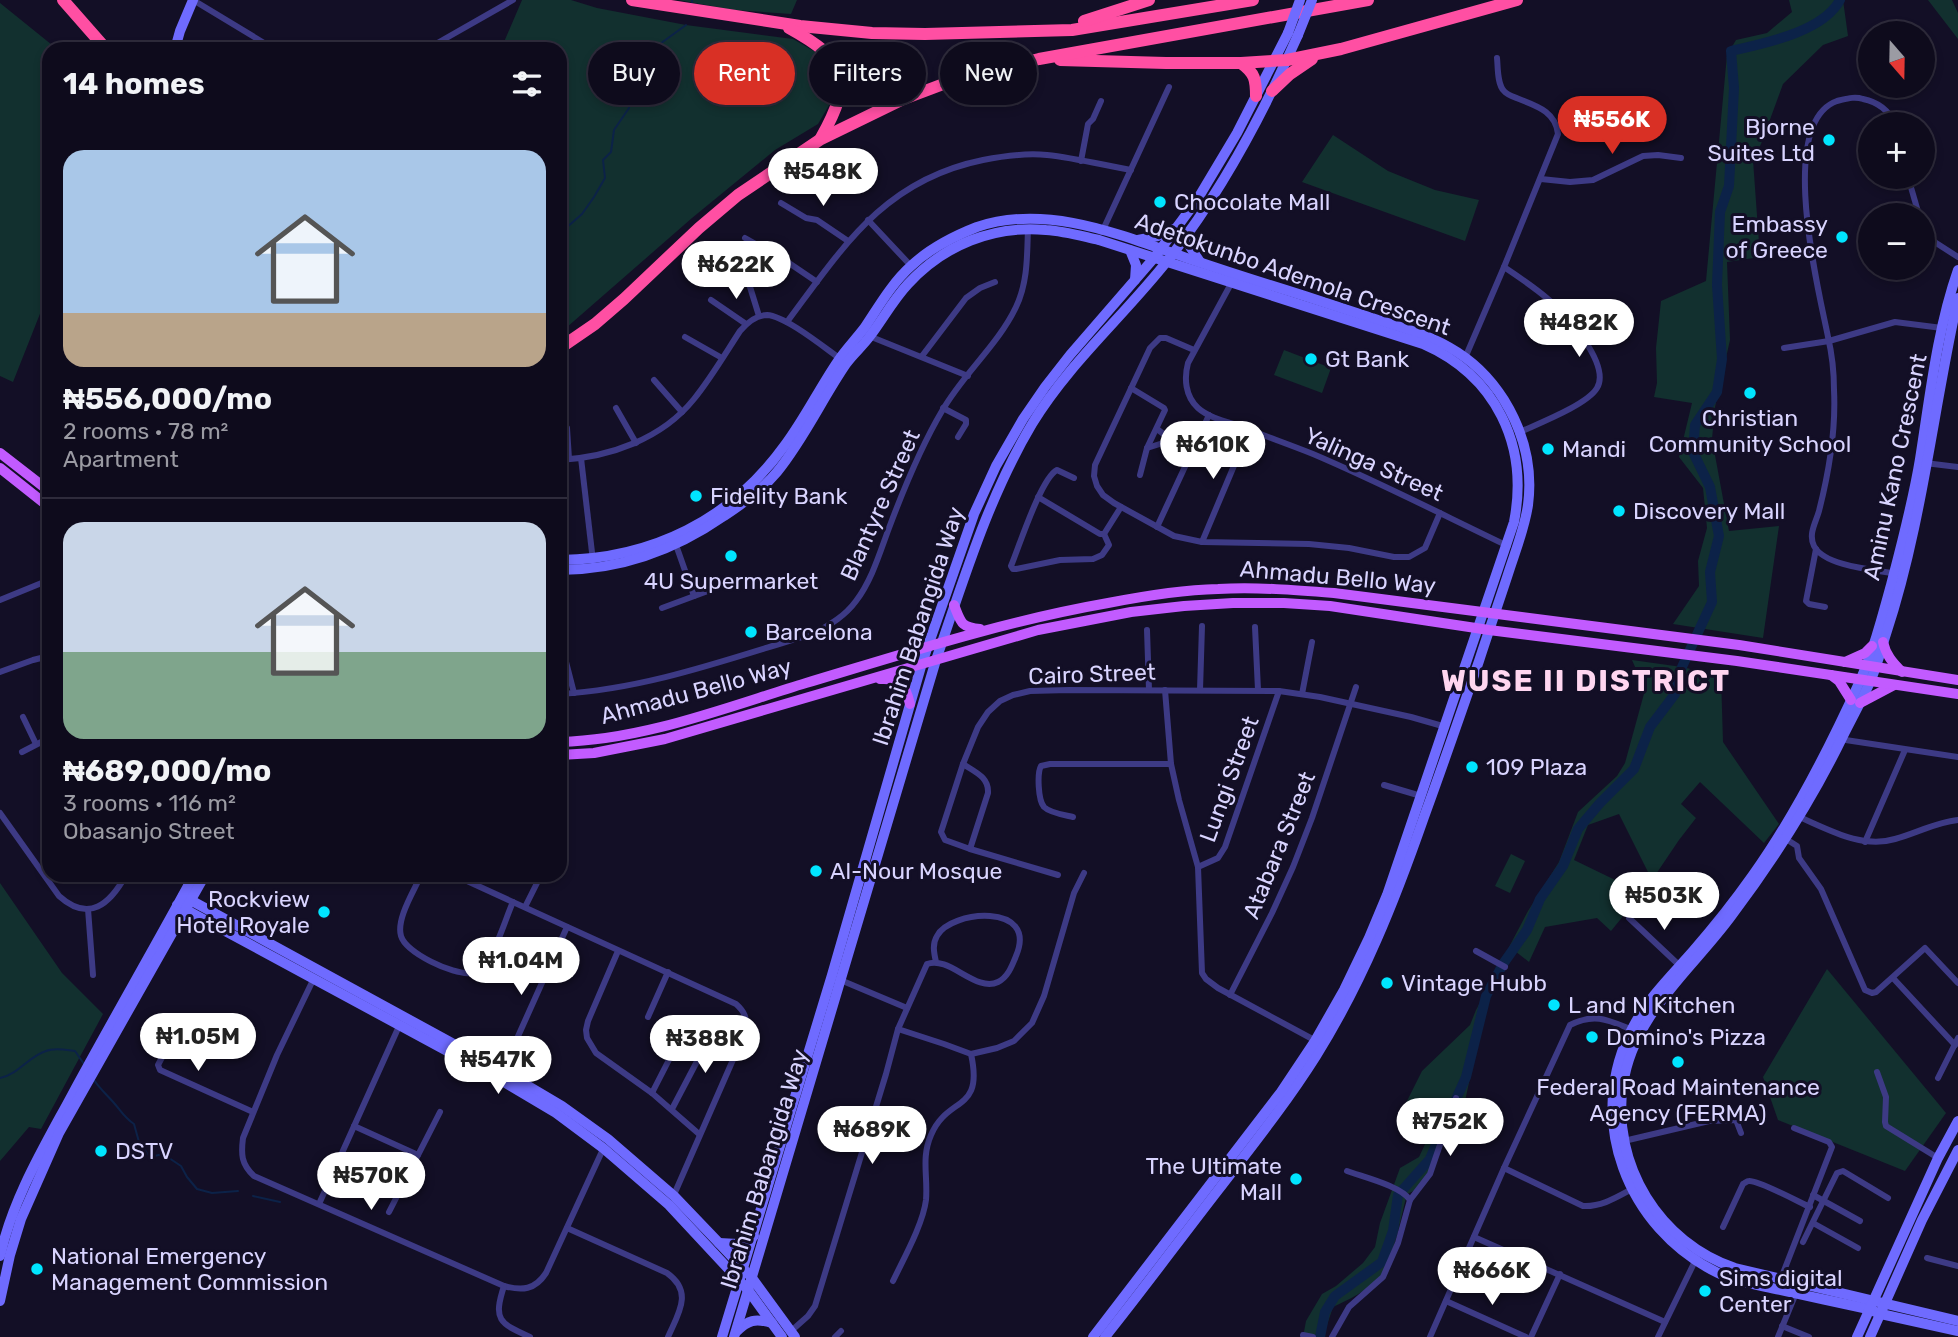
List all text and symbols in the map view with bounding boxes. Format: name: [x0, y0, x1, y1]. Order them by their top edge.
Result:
north arrow: [1858, 21, 1936, 98]
map controls: [1858, 21, 1935, 280]
chip: Buy: [588, 42, 680, 105]
chip: Rent: [694, 42, 795, 105]
chip: Filters: [809, 42, 926, 105]
chip: New: [940, 42, 1037, 105]
icon: filters: [508, 65, 546, 103]
text: 14 homes: [63, 66, 205, 102]
pin: ₦556K: [1563, 96, 1661, 156]
text: ₦556K: [1574, 105, 1650, 133]
button: +: [1858, 112, 1935, 189]
place label: Bjorne Suites Ltd: [1708, 113, 1815, 167]
marker: Bjorne Suites Ltd: [1821, 132, 1837, 148]
pin: ₦548K: [774, 148, 872, 208]
text: ₦548K: [784, 157, 862, 185]
place label: Chocolate Mall: [1174, 188, 1330, 216]
marker: Chocolate Mall: [1152, 194, 1168, 210]
icon: home: [242, 196, 368, 322]
button: −: [1858, 203, 1935, 280]
street label: Adetokunbo Ademola Crescent: [1132, 207, 1454, 341]
place label: Embassy of Greece: [1725, 210, 1828, 264]
marker: Embassy of Greece: [1834, 229, 1850, 245]
pin: ₦622K: [687, 242, 785, 301]
text: ₦622K: [698, 250, 774, 278]
pin: ₦482K: [1530, 300, 1628, 359]
text: ₦482K: [1540, 308, 1618, 336]
place label: Gt Bank: [1325, 345, 1409, 373]
marker: Gt Bank: [1303, 351, 1319, 367]
street label: Aminu Kano Crescent: [1857, 351, 1933, 583]
text: ₦556,000/mo: [63, 381, 272, 417]
marker: Christian Community School: [1742, 385, 1758, 401]
place label: Christian Community School: [1649, 404, 1851, 458]
text: 2 rooms · 78 m²: [63, 417, 228, 445]
pin: ₦610K: [1164, 421, 1262, 481]
street label: Yalinga Street: [1300, 421, 1448, 507]
street label: Blantyre Street: [834, 425, 926, 585]
text: ₦610K: [1176, 430, 1250, 458]
place label: Mandi: [1562, 435, 1626, 463]
marker: Mandi: [1540, 441, 1556, 457]
text: Apartment: [63, 445, 179, 473]
place label: Fidelity Bank: [710, 482, 847, 510]
marker: Fidelity Bank: [688, 488, 704, 504]
place label: Discovery Mall: [1633, 497, 1785, 525]
street label: Ibrahim Babangida Way: [866, 503, 970, 749]
marker: Discovery Mall: [1611, 503, 1627, 519]
marker: 4U Supermarket: [723, 548, 739, 564]
street label: Ahmadu Bello Way: [1239, 554, 1437, 600]
place label: 4U Supermarket: [644, 567, 818, 595]
icon: home: [242, 568, 368, 694]
place label: Barcelona: [765, 618, 873, 646]
marker: Barcelona: [743, 624, 759, 640]
street label: Ahmadu Bello Way: [597, 652, 795, 730]
street label: Cairo Street: [1028, 658, 1156, 690]
district label: WUSE II DISTRICT: [1441, 663, 1731, 699]
street label: Lungi Street: [1193, 712, 1265, 846]
text: ₦689,000/mo: [63, 753, 271, 789]
place label: 109 Plaza: [1486, 753, 1587, 781]
marker: 109 Plaza: [1464, 759, 1480, 775]
street label: Atabara Street: [1237, 767, 1321, 923]
text: 3 rooms · 116 m²: [63, 789, 236, 817]
text: Obasanjo Street: [63, 817, 235, 845]
place label: Al-Nour Mosque: [830, 857, 1002, 885]
marker: Al-Nour Mosque: [808, 863, 824, 879]
pin: ₦503K: [1615, 872, 1713, 932]
text: ₦503K: [1625, 881, 1703, 909]
place label: Rockview Hotel Royale: [176, 885, 310, 939]
marker: Rockview Hotel Royale: [316, 904, 332, 920]
pin: ₦1.04M: [464, 937, 578, 997]
text: ₦1.04M: [479, 946, 563, 974]
place label: Vintage Hubb: [1401, 969, 1547, 997]
marker: Vintage Hubb: [1379, 975, 1395, 991]
place label: L and N Kitchen: [1568, 991, 1735, 1019]
marker: L and N Kitchen: [1546, 997, 1562, 1013]
pin: ₦1.05M: [141, 1014, 255, 1073]
pin: ₦388K: [656, 1016, 754, 1075]
text: ₦1.05M: [156, 1022, 240, 1050]
place label: Domino's Pizza: [1606, 1023, 1766, 1051]
text: ₦388K: [666, 1024, 744, 1052]
marker: Domino's Pizza: [1584, 1029, 1600, 1045]
pin: ₦547K: [449, 1036, 547, 1096]
text: ₦547K: [460, 1045, 536, 1073]
street label: Ibrahim Babangida Way: [714, 1045, 814, 1292]
marker: Federal Road Maintenance Agency (FERMA): [1670, 1054, 1686, 1070]
place label: Federal Road Maintenance Agency (FERMA): [1536, 1073, 1820, 1127]
pin: ₦752K: [1401, 1098, 1499, 1158]
pin: ₦689K: [823, 1106, 921, 1166]
text: ₦752K: [1413, 1107, 1487, 1135]
text: ₦689K: [833, 1115, 911, 1143]
place label: DSTV: [115, 1137, 173, 1165]
marker: DSTV: [93, 1143, 109, 1159]
pin: ₦570K: [322, 1152, 420, 1212]
place label: The Ultimate Mall: [1145, 1152, 1282, 1206]
text: ₦570K: [333, 1161, 409, 1189]
marker: The Ultimate Mall: [1288, 1171, 1304, 1187]
place label: National Emergency Management Commission: [51, 1242, 328, 1296]
pin: ₦666K: [1443, 1248, 1541, 1307]
text: ₦666K: [1454, 1256, 1530, 1284]
marker: National Emergency Management Commission: [29, 1261, 45, 1277]
place label: Sims digital Center: [1719, 1264, 1843, 1318]
marker: Sims digital Center: [1697, 1283, 1713, 1299]

